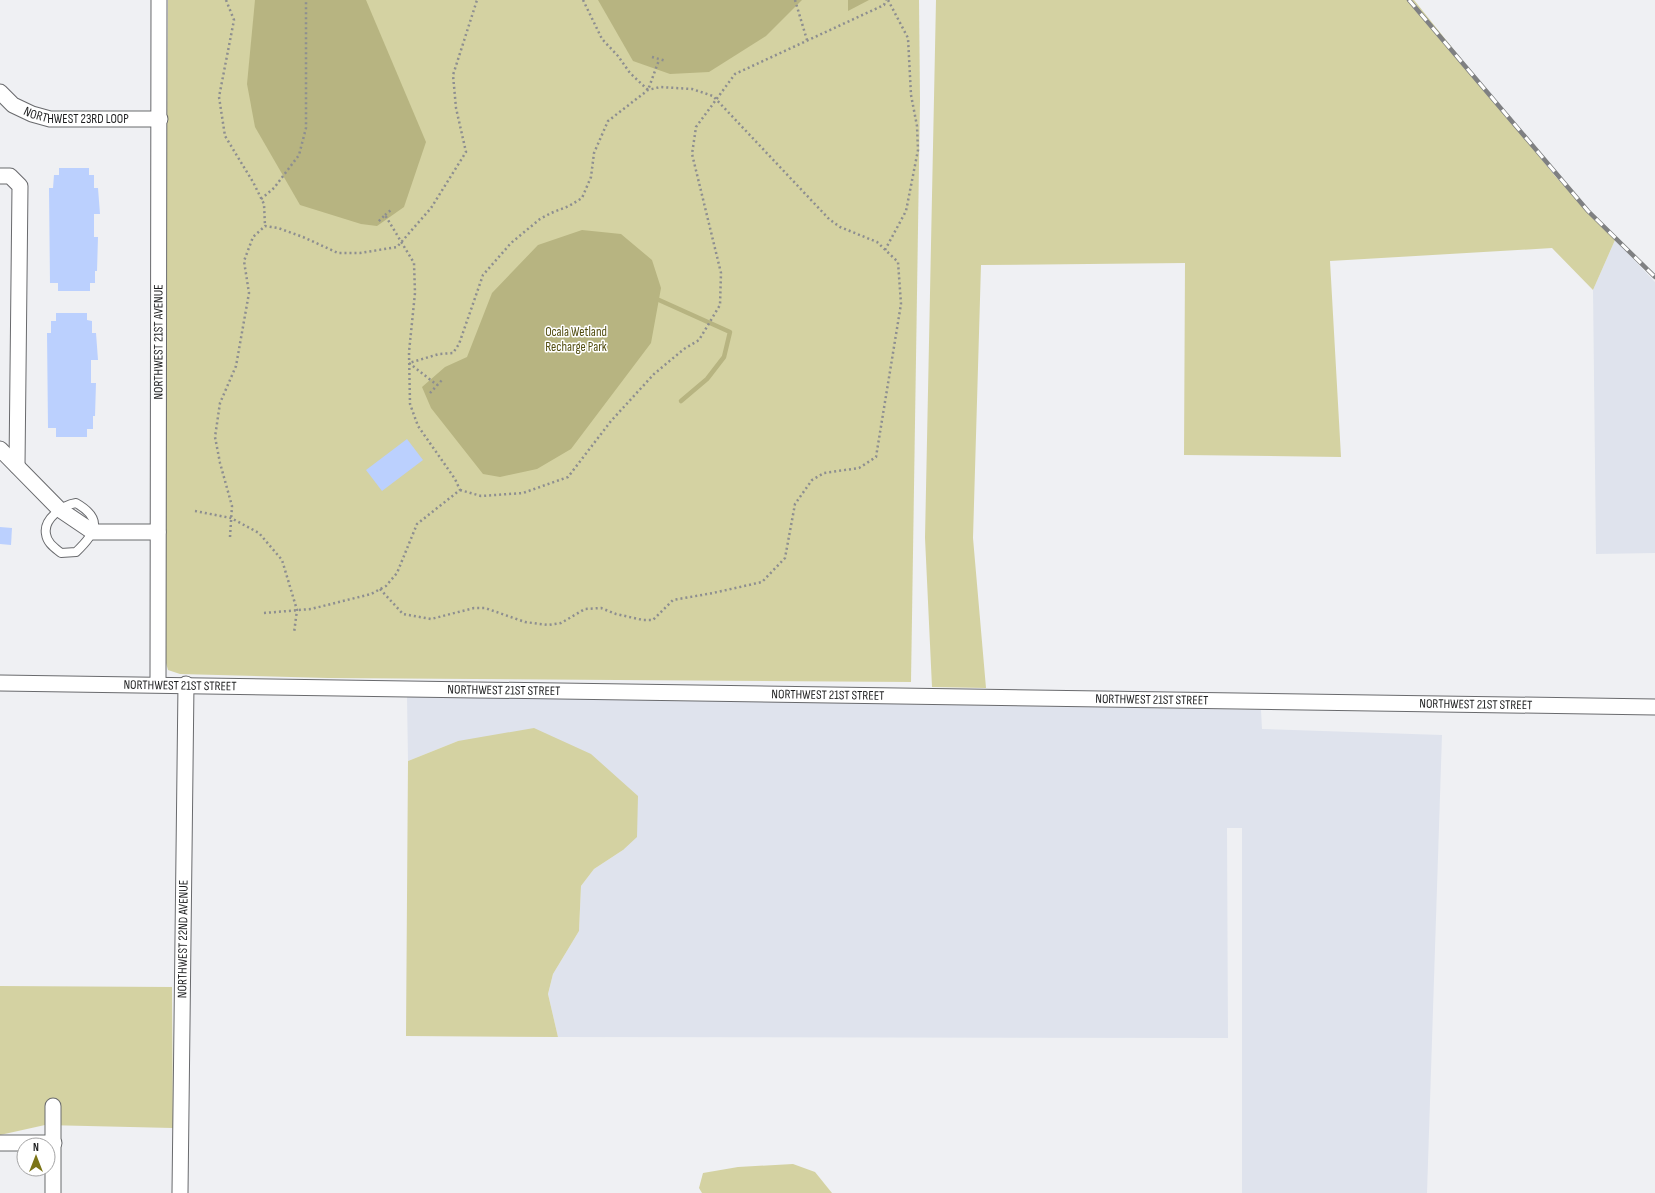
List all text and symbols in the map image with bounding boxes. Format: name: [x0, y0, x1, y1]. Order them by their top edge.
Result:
street label: NORTHWEST 23RD LOOP: [21, 103, 129, 127]
street label: NORTHWEST 21ST AVENUE: [150, 284, 167, 400]
park label: Ocala Wetland Recharge Park: [545, 324, 607, 355]
street label: NORTHWEST 21ST STREET: [123, 677, 237, 694]
street label: NORTHWEST 21ST STREET: [447, 681, 561, 699]
street label: NORTHWEST 21ST STREET: [771, 686, 885, 704]
street label: NORTHWEST 21ST STREET: [1095, 691, 1209, 709]
street label: NORTHWEST 21ST STREET: [1419, 696, 1532, 713]
street label: NORTHWEST 22ND AVENUE: [174, 880, 192, 998]
north arrow: [16, 1137, 56, 1177]
text: N: [33, 1141, 39, 1154]

